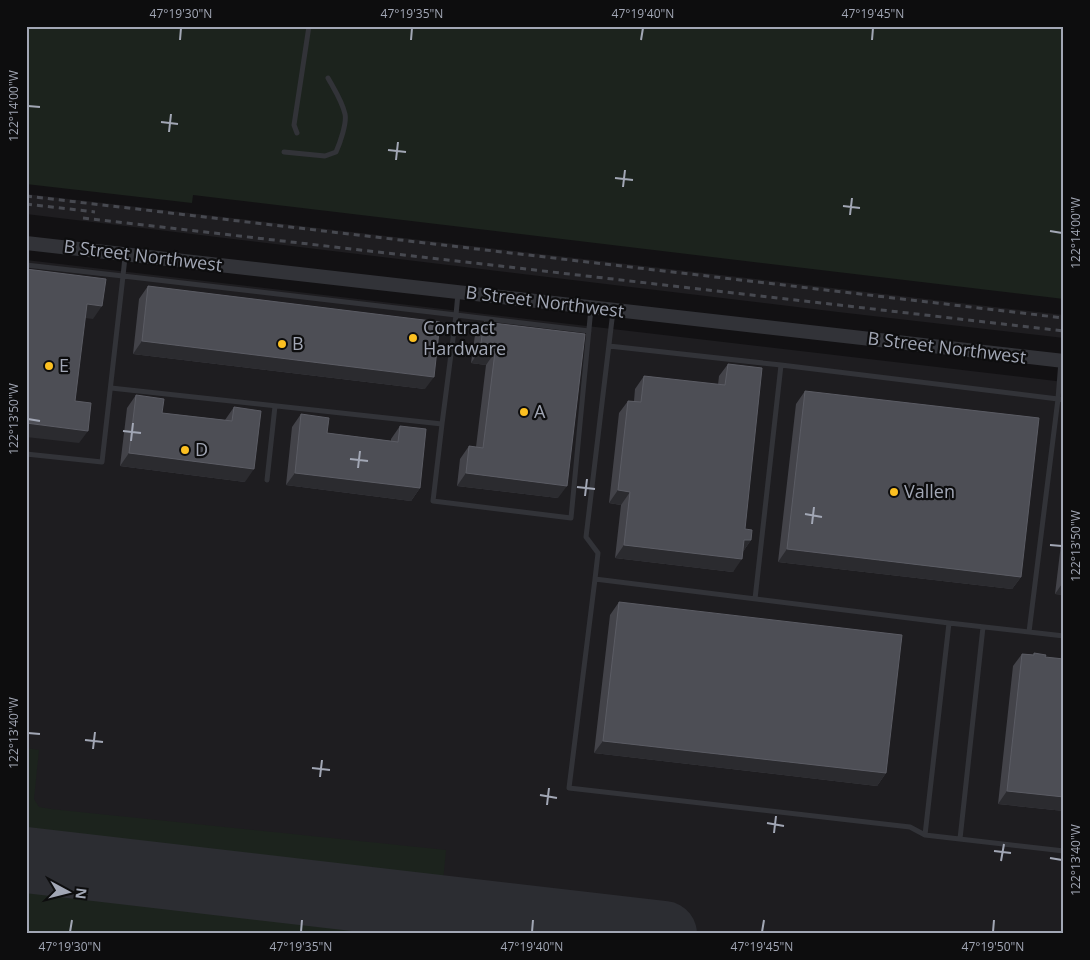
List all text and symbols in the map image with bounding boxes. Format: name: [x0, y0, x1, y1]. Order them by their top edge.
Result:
text: 47°19'30"N: [150, 5, 212, 22]
text: 47°19'35"N: [381, 5, 443, 22]
text: 47°19'40"N: [612, 5, 674, 22]
text: 47°19'45"N: [842, 5, 904, 22]
text: 122°14'00"W: [5, 70, 22, 142]
text: 122°14'00"W: [1067, 197, 1084, 269]
street label: B Street Northwest: [63, 233, 224, 277]
street label: B Street Northwest: [465, 279, 626, 323]
place label: Contract Hardware: [423, 315, 506, 360]
street label: B Street Northwest: [867, 325, 1028, 369]
place label: B: [292, 331, 304, 355]
marker: Contract Hardware: [407, 332, 419, 344]
marker: B: [276, 338, 288, 350]
place label: E: [59, 353, 69, 377]
marker: E: [43, 360, 55, 372]
text: 122°13'50"W: [5, 383, 22, 455]
place label: A: [534, 399, 546, 423]
marker: A: [518, 406, 530, 418]
place label: D: [195, 437, 208, 461]
marker: D: [179, 444, 191, 456]
place label: Vallen: [904, 479, 955, 503]
marker: Vallen: [888, 486, 900, 498]
text: 122°13'50"W: [1067, 510, 1084, 582]
text: 122°13'40"W: [5, 697, 22, 769]
text: 122°13'40"W: [1067, 824, 1084, 896]
north arrow: [42, 868, 92, 918]
text: N: [71, 887, 92, 900]
text: 47°19'30"N: [39, 938, 101, 955]
text: 47°19'35"N: [270, 938, 332, 955]
text: 47°19'40"N: [501, 938, 563, 955]
text: 47°19'45"N: [731, 938, 793, 955]
text: 47°19'50"N: [962, 938, 1024, 955]

